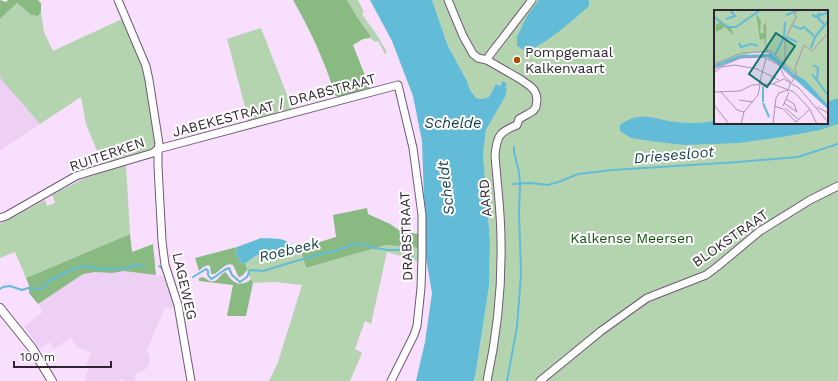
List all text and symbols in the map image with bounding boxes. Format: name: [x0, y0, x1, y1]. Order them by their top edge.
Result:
inset map: [714, 10, 828, 124]
place label: Pompgemaal Kalkenvaart: [525, 44, 614, 76]
marker: Pompgemaal Kalkenvaart: [512, 55, 522, 65]
street label: JABEKESTRAAT / DRABSTRAAT: [170, 70, 378, 140]
water label: Schelde: [424, 114, 482, 132]
street label: RUITERKEN: [67, 134, 147, 174]
water label: Driesesloot: [633, 142, 716, 167]
water label: Scheldt: [434, 159, 458, 216]
street label: AARD: [475, 178, 495, 218]
street label: DRABSTRAAT: [396, 190, 416, 281]
street label: BLOKSTRAAT: [689, 206, 771, 270]
park label: Kalkense Meersen: [570, 230, 694, 246]
water label: Roebeek: [257, 234, 322, 266]
street label: LAGEWEG: [169, 251, 201, 321]
scale bar: [14, 343, 111, 369]
text: 100 m: [20, 350, 55, 364]

